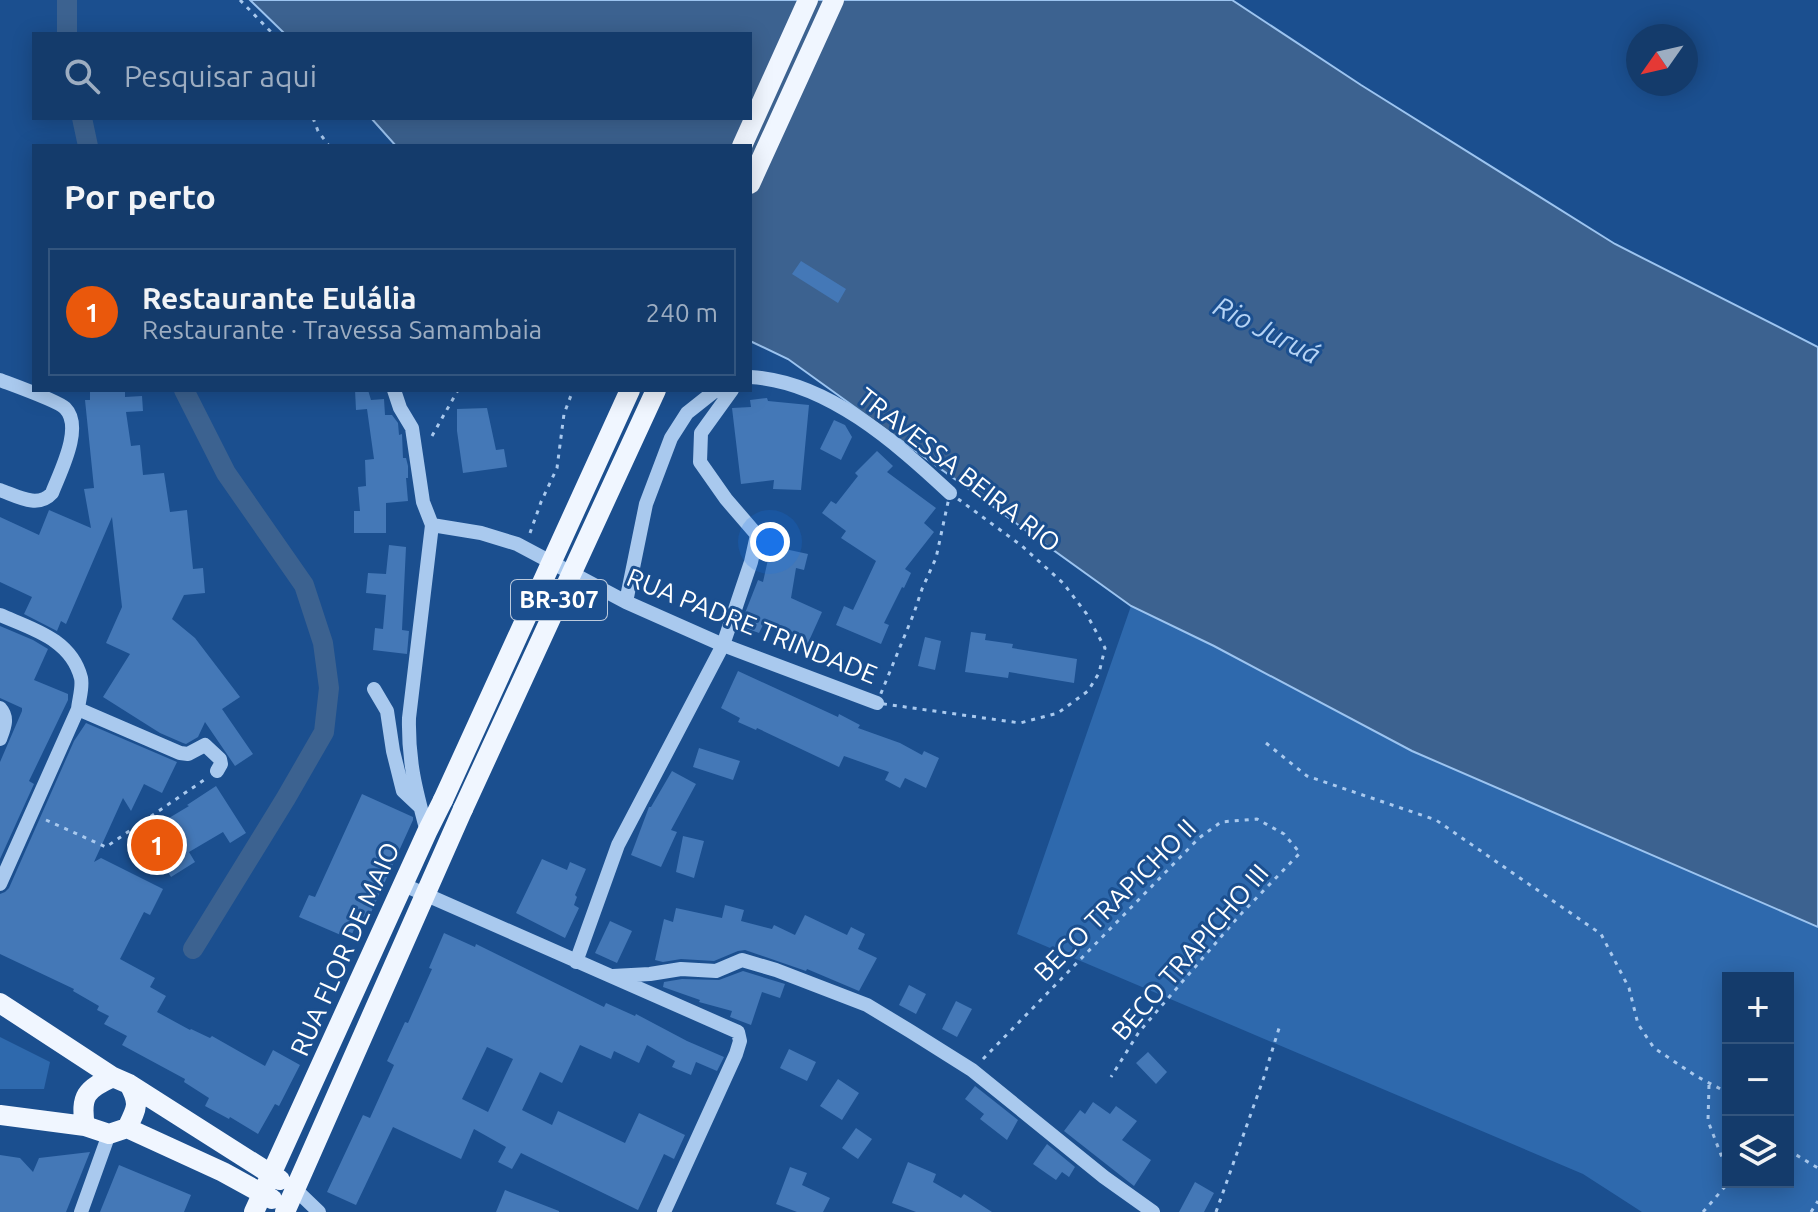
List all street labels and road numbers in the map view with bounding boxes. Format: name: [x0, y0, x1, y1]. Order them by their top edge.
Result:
street label: TRAVESSA BEIRA RIO: [852, 382, 1066, 558]
street label: RUA PADRE TRINDADE: [623, 562, 881, 689]
road number: BR-307: [511, 580, 607, 620]
street label: BECO TRAPICHO II: [1028, 813, 1201, 986]
street label: RUA FLOR DE MAIO: [284, 838, 405, 1060]
street label: BECO TRAPICHO III: [1105, 858, 1274, 1045]

